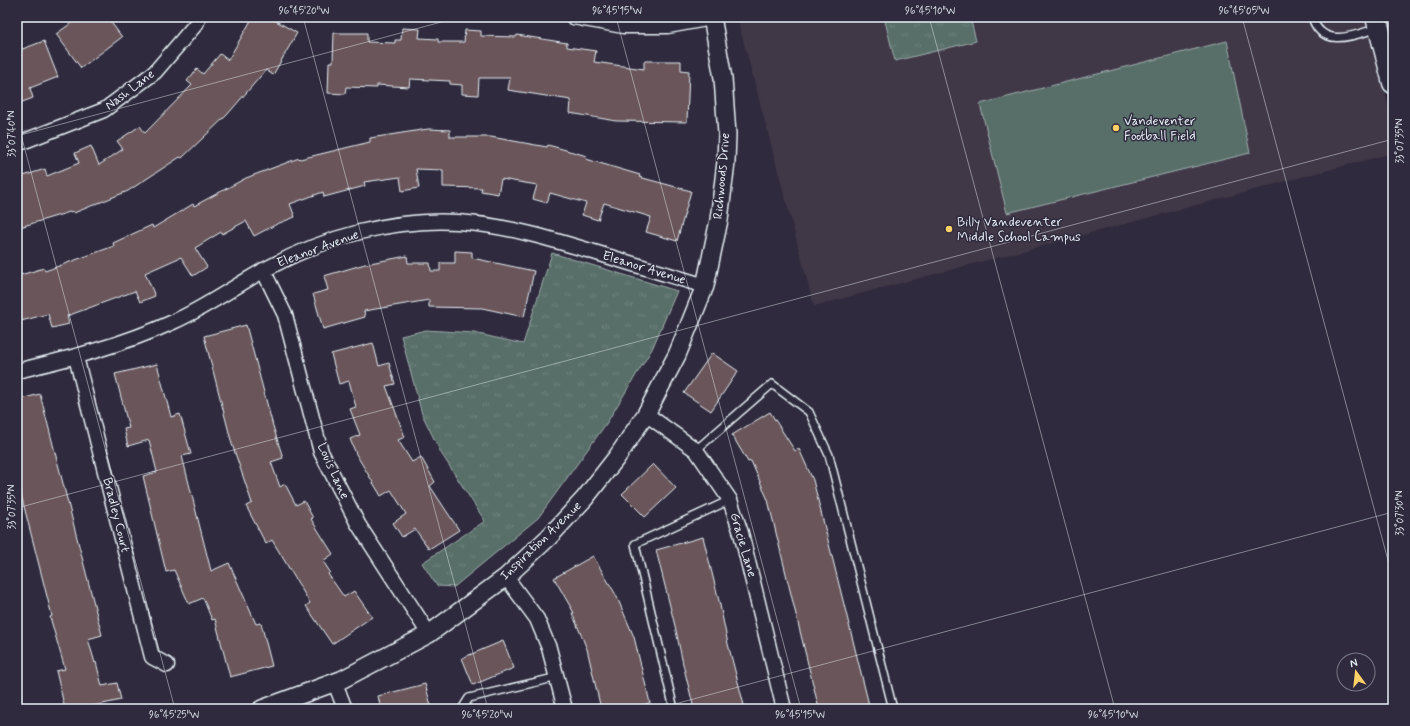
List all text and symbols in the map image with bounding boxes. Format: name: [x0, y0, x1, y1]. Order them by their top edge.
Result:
text: 96°45'20"W: [279, 4, 329, 18]
text: 96°45'15"W: [592, 4, 642, 18]
text: 96°45'10"W: [905, 4, 955, 18]
text: 96°45'05"W: [1219, 4, 1269, 18]
street label: Nash Lane: [102, 66, 158, 114]
text: 33°07'40"N: [5, 110, 19, 157]
place label: Vandeventer Football Field: [1124, 113, 1196, 145]
text: 33°07'35"N: [1393, 118, 1407, 164]
marker: Vandeventer Football Field: [1111, 123, 1121, 133]
street label: Richwoods Drive: [710, 132, 734, 220]
place label: Billy Vandeventer Middle School Campus: [957, 214, 1081, 246]
marker: Billy Vandeventer Middle School Campus: [944, 224, 954, 234]
street label: Eleanor Avenue: [275, 226, 361, 272]
street label: Eleanor Avenue: [600, 247, 688, 289]
street label: Louis Lane: [313, 440, 353, 502]
street label: Bradley Court: [98, 476, 134, 554]
text: 33°07'35"N: [5, 484, 19, 530]
text: 33°07'30"N: [1393, 490, 1407, 536]
street label: Inspiration Avenue: [497, 498, 585, 584]
street label: Gracie Lane: [726, 511, 760, 579]
north arrow: [1336, 652, 1376, 692]
text: N: [1348, 656, 1359, 671]
text: 96°45'25"W: [149, 708, 199, 722]
text: 96°45'20"W: [462, 708, 512, 722]
text: 96°45'15"W: [775, 708, 825, 722]
text: 96°45'10"W: [1088, 708, 1138, 722]

